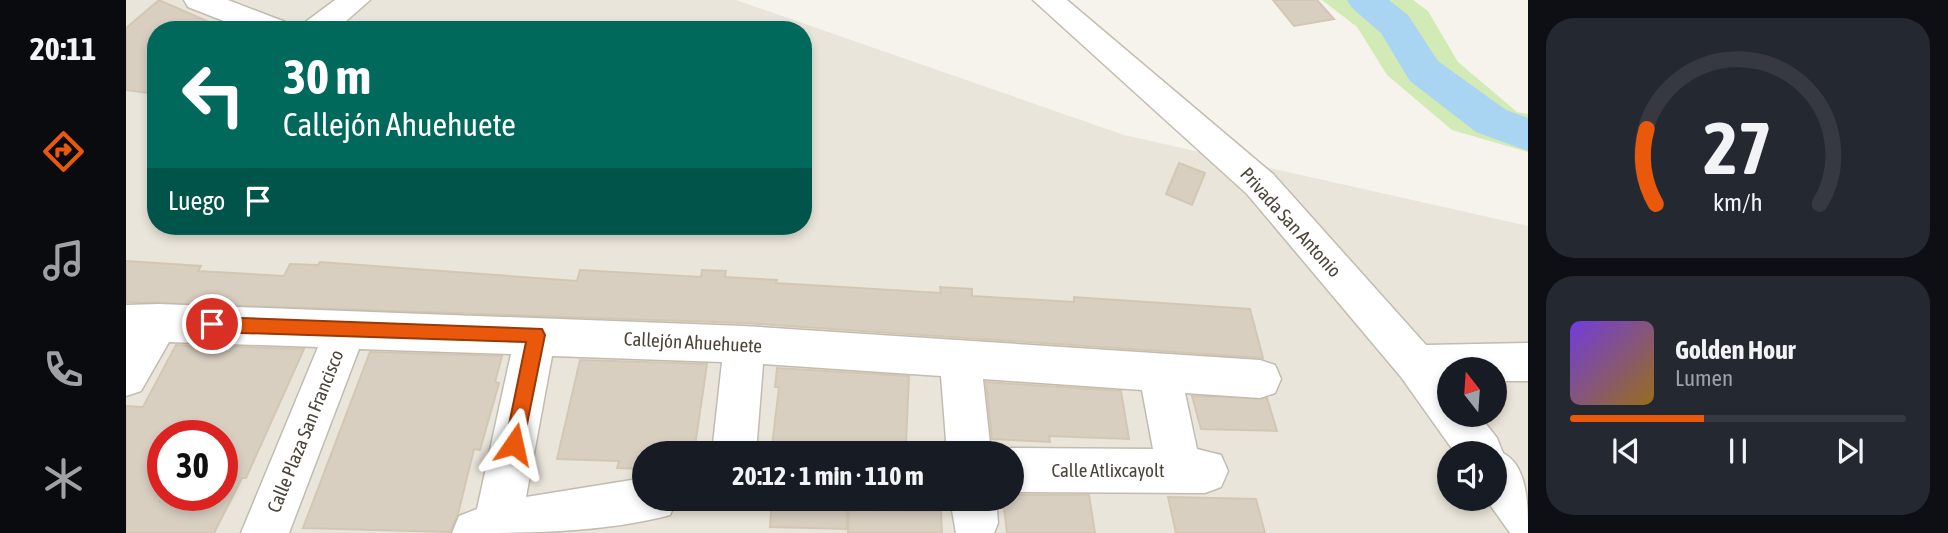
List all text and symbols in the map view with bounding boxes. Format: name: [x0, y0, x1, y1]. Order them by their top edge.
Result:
text: 20:11: [30, 30, 96, 67]
text: 30 m: [283, 48, 371, 104]
icon: left: [168, 49, 259, 140]
text: Callejón Ahuehuete: [283, 106, 516, 143]
text: 27: [1704, 106, 1772, 189]
icon: directions: [39, 127, 88, 176]
street label: Privada San Antonio: [1236, 163, 1346, 281]
icon: arrive: [239, 182, 277, 220]
text: Luego: [168, 186, 225, 216]
text: km/h: [1713, 188, 1763, 216]
icon: music: [39, 236, 88, 285]
pin: [182, 294, 242, 354]
icon: arrive: [193, 305, 231, 343]
street label: Callejón Ahuehuete: [623, 327, 763, 357]
text: Golden Hour: [1675, 335, 1795, 365]
icon: phone: [39, 345, 88, 394]
street label: Calle Plaza San Francisco: [262, 347, 348, 515]
north arrow: [1437, 357, 1507, 427]
map controls: [1437, 357, 1507, 511]
text: Lumen: [1675, 365, 1733, 391]
position arrow: [477, 407, 551, 481]
speed limit sign: 30: [147, 420, 238, 511]
icon: previous: [1607, 432, 1645, 470]
icon: pause: [1719, 432, 1757, 470]
icon: next: [1831, 432, 1869, 470]
button: sound: [1437, 441, 1507, 511]
icon: climate: [39, 454, 88, 503]
street label: Calle Atlixcayolt: [1051, 459, 1165, 481]
text: 20:12 · 1 min · 110 m: [732, 461, 924, 491]

